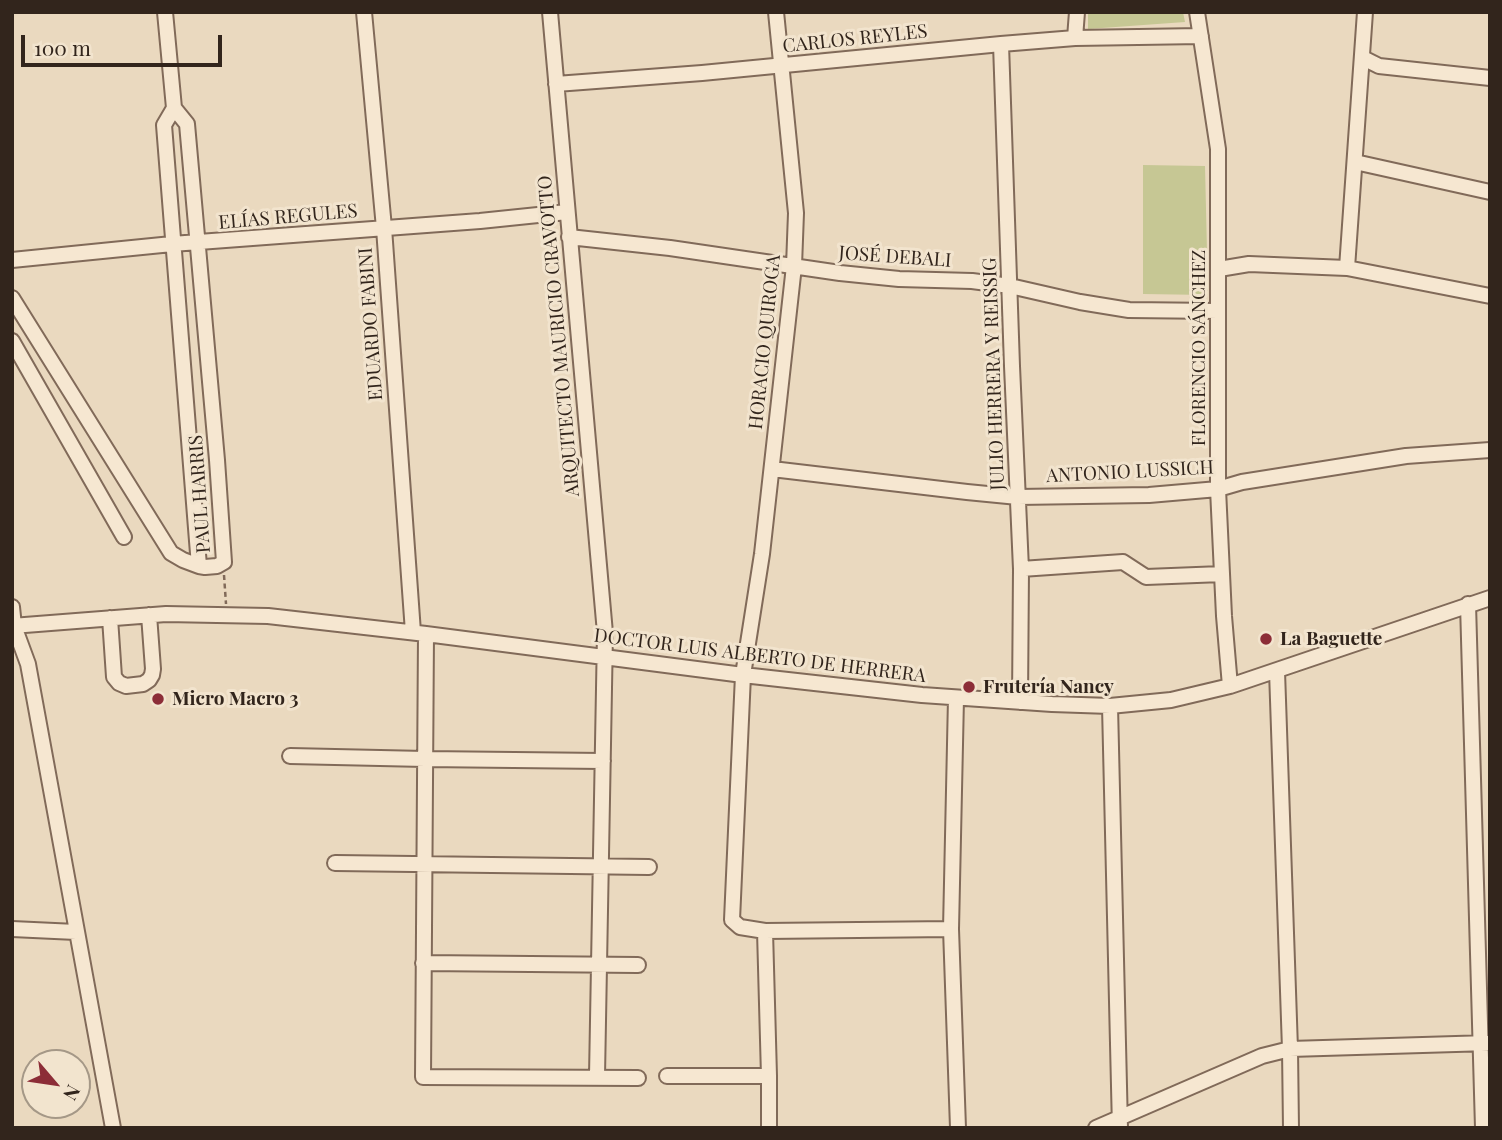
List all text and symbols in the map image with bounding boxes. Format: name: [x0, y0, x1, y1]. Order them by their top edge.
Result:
street label: CARLOS REYLES: [782, 20, 928, 58]
scale bar: [24, 21, 226, 65]
text: 100 m: [34, 33, 91, 61]
street label: ARQUITECTO MAURICIO CRAVOTTO: [534, 174, 584, 498]
street label: ELÍAS REGULES: [218, 200, 358, 234]
street label: JOSÉ DEBALI: [838, 242, 952, 272]
street label: EDUARDO FABINI: [354, 247, 388, 401]
street label: FLORENCIO SÁNCHEZ: [1188, 250, 1210, 446]
street label: HORACIO QUIROGA: [744, 254, 786, 430]
street label: JULIO HERRERA Y REISSIG: [979, 257, 1009, 491]
street label: PAUL HARRIS: [184, 434, 216, 554]
street label: ANTONIO LUSSICH: [1046, 456, 1214, 488]
street label: DOCTOR LUIS ALBERTO DE HERRERA: [593, 624, 927, 688]
place label: La Baguette: [1280, 628, 1382, 650]
marker: La Baguette: [1258, 631, 1274, 647]
place label: Frutería Nancy: [983, 676, 1114, 698]
marker: Frutería Nancy: [961, 679, 977, 695]
place label: Micro Macro 3: [172, 688, 299, 710]
marker: Micro Macro 3: [150, 691, 166, 707]
north arrow: [21, 1049, 91, 1119]
text: N: [58, 1081, 87, 1106]

